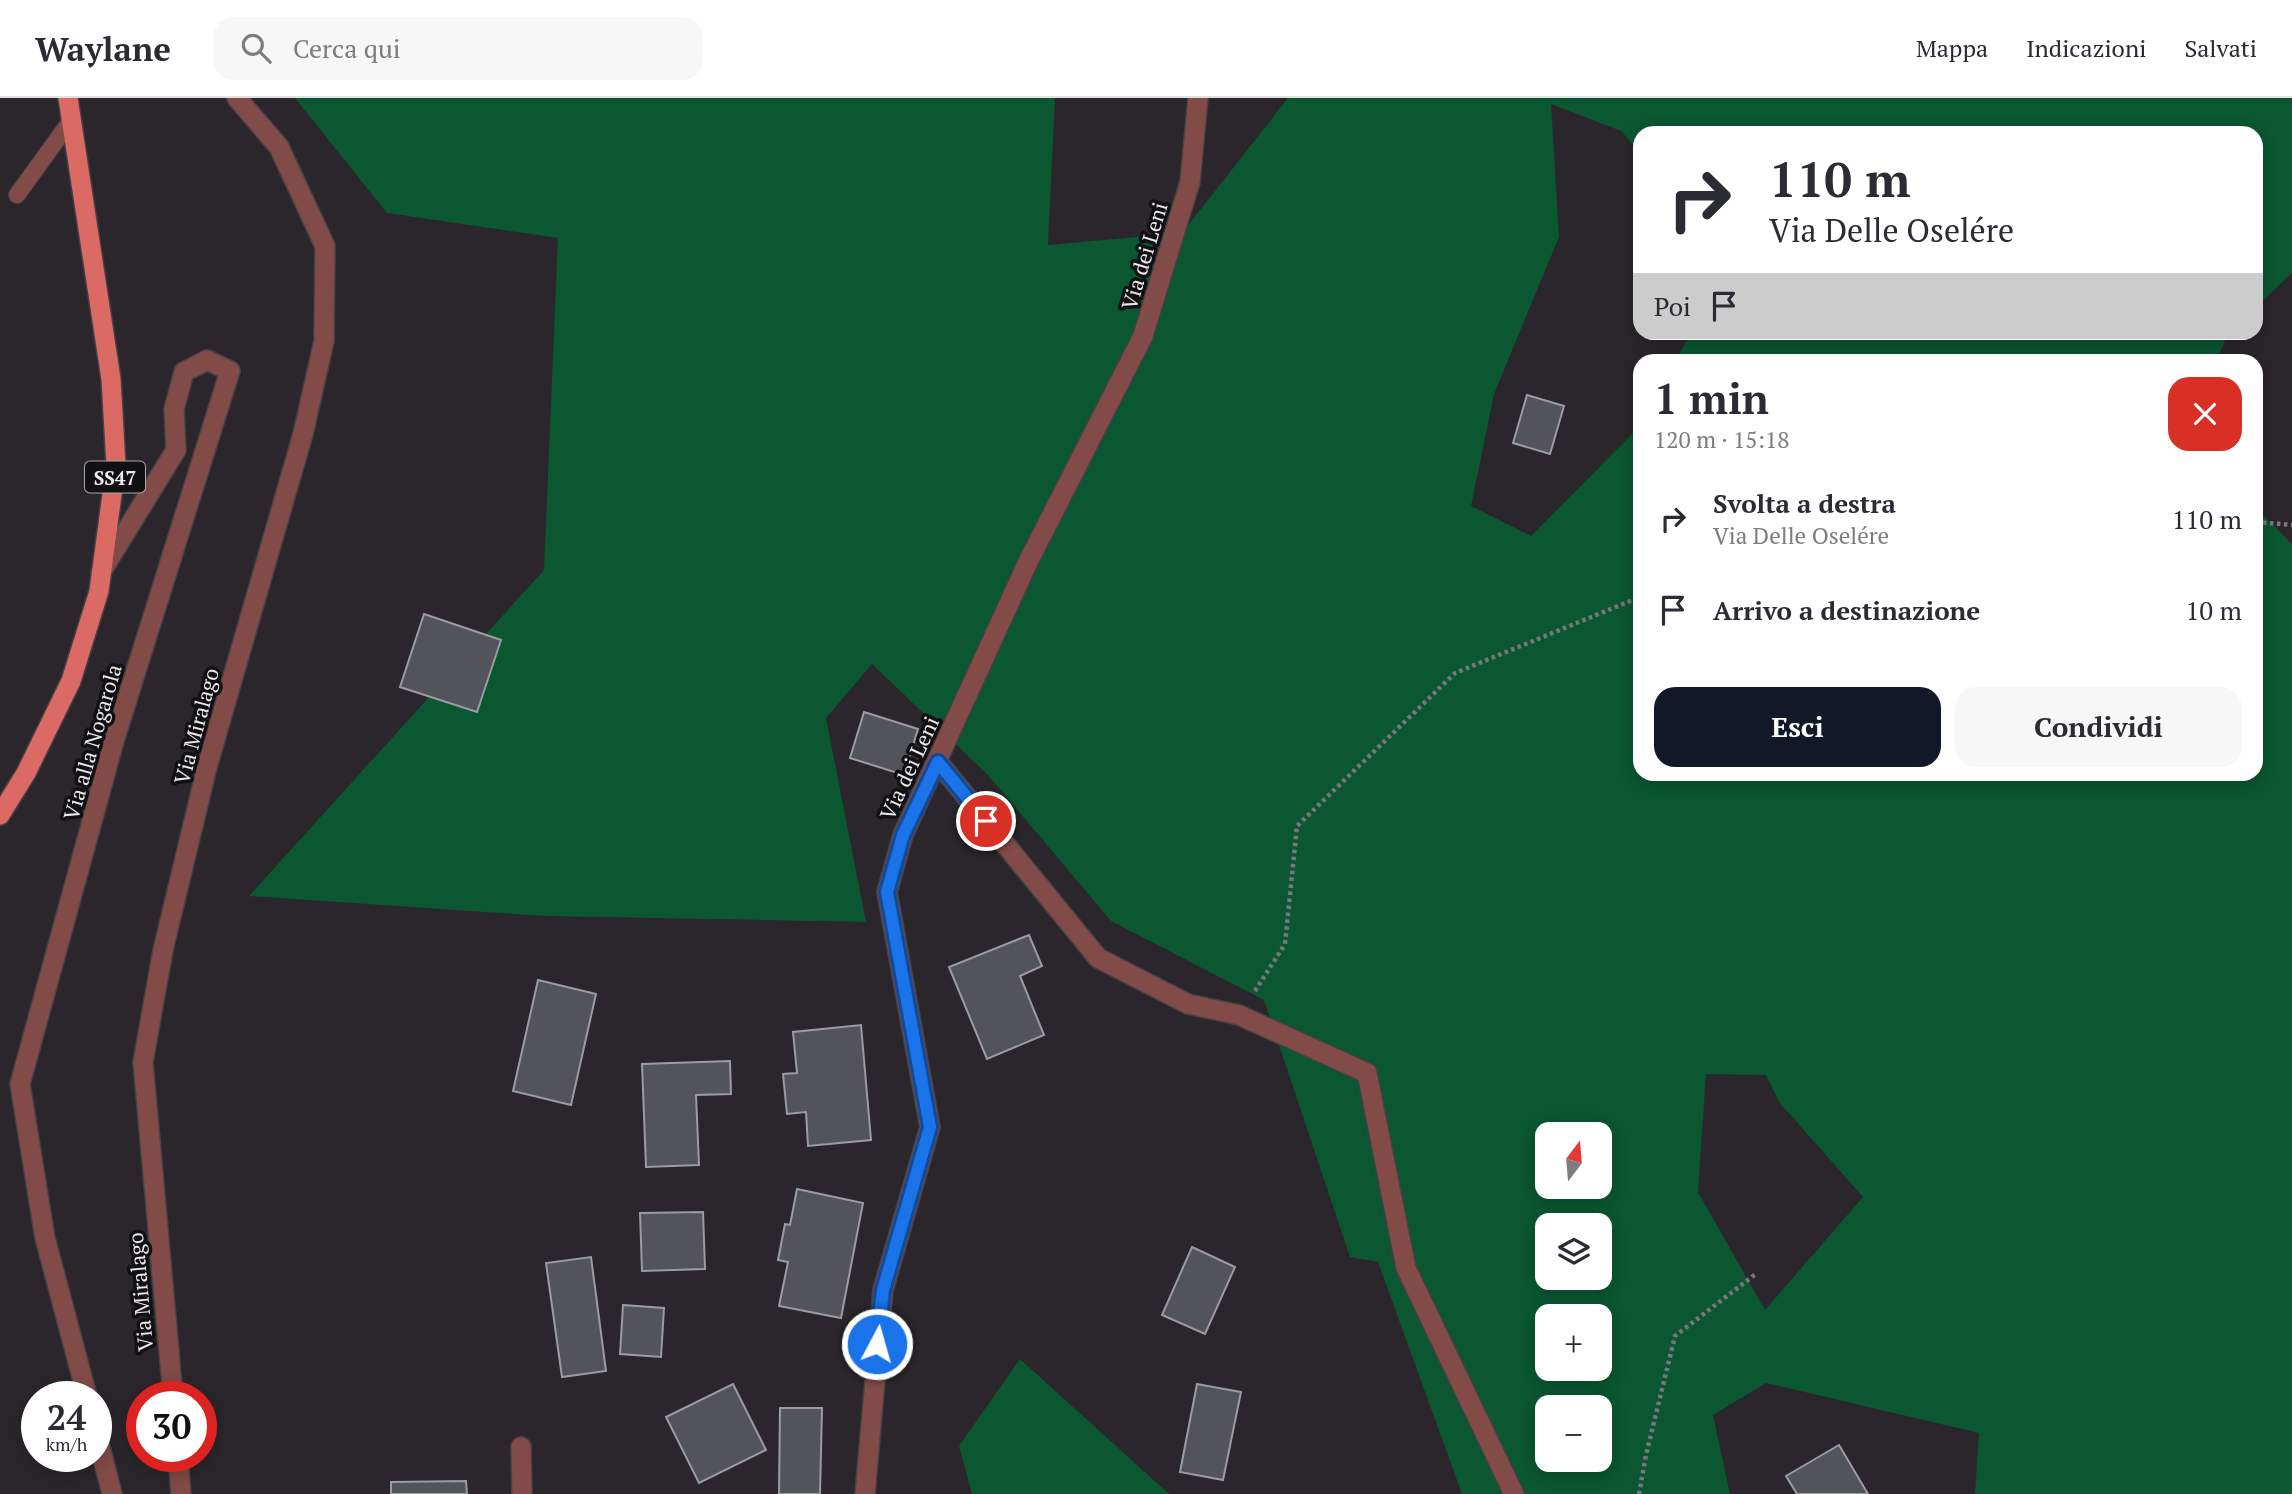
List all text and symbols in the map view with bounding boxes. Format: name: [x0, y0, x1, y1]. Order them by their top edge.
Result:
search box: [213, 17, 703, 80]
text: Waylane: [35, 27, 171, 70]
icon: search: [237, 29, 275, 67]
text: Cerca qui: [293, 31, 401, 65]
text: Mappa: [1916, 32, 1988, 64]
text: Indicazioni: [2026, 32, 2146, 64]
text: Salvati: [2184, 32, 2257, 64]
text: 110 m: [1769, 146, 1911, 211]
icon: right: [1654, 154, 1745, 245]
street label: Via dei Leni: [1114, 199, 1174, 313]
text: Via Delle Oselére: [1769, 209, 2014, 251]
icon: arrive: [1705, 287, 1743, 325]
text: Poi: [1654, 289, 1691, 323]
text: 1 min: [1654, 370, 1769, 426]
button: close: [2168, 377, 2242, 451]
text: 120 m · 15:18: [1654, 424, 1789, 455]
road number: SS47: [85, 462, 145, 492]
text: Svolta a destra: [1713, 486, 1896, 520]
icon: right: [1654, 500, 1692, 538]
text: 110 m: [2172, 502, 2242, 536]
text: Via Delle Oselére: [1713, 520, 1889, 551]
icon: arrive: [1654, 591, 1692, 629]
text: Arrivo a destinazione: [1713, 593, 1980, 627]
text: 10 m: [2186, 593, 2242, 627]
street label: Via alla Nogarola: [56, 661, 128, 823]
street label: Via Miralago: [167, 665, 225, 787]
button: Esci: [1654, 687, 1941, 767]
button: Condividi: [1955, 687, 2242, 767]
street label: Via dei Leni: [873, 712, 945, 824]
pin: [956, 791, 1016, 851]
icon: arrive: [967, 802, 1005, 840]
north arrow: [1535, 1122, 1612, 1199]
map controls: [1535, 1122, 1612, 1472]
button: layers: [1535, 1213, 1612, 1290]
street label: Via Miralago: [121, 1231, 159, 1353]
button: +: [1535, 1304, 1612, 1381]
position arrow: [840, 1307, 914, 1381]
speed limit sign: 30: [126, 1381, 217, 1472]
text: 24: [47, 1394, 86, 1440]
button: −: [1535, 1395, 1612, 1472]
text: km/h: [46, 1432, 87, 1456]

